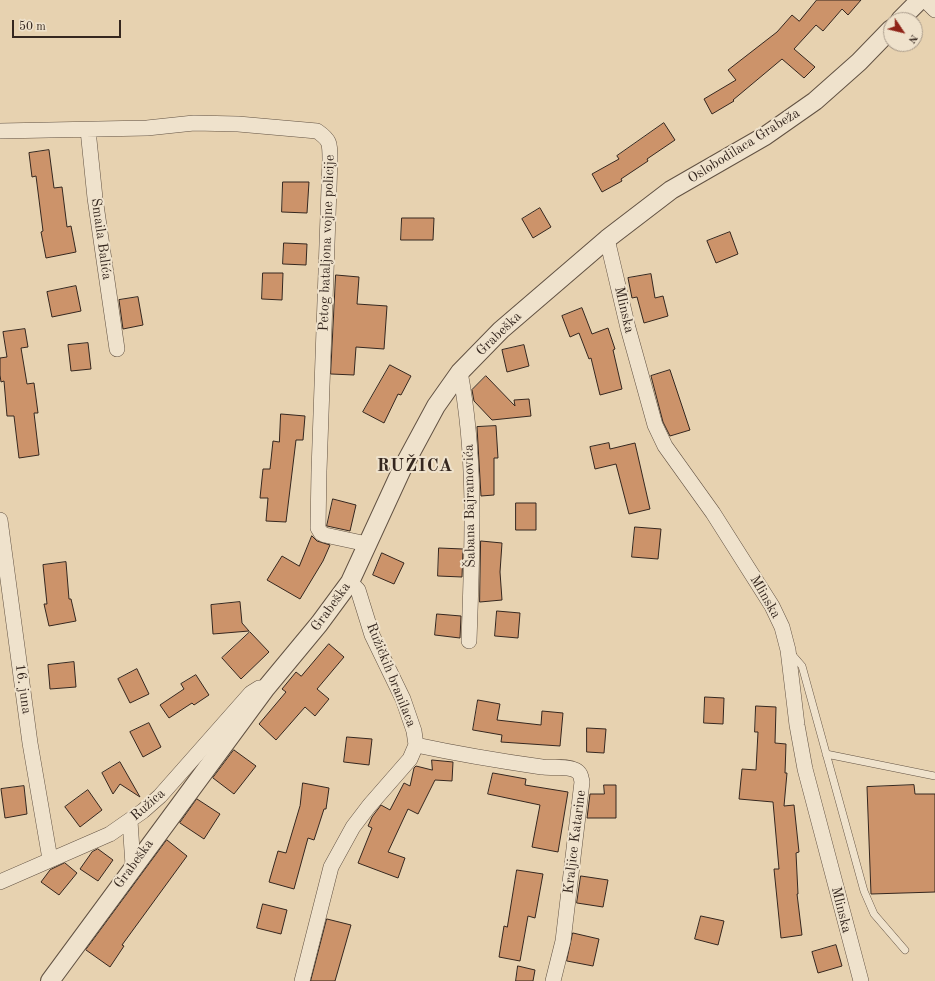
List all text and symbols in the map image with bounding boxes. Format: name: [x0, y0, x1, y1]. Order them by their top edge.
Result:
scale bar: [14, 12, 123, 38]
north arrow: [883, 12, 923, 52]
text: 50 m: [19, 21, 46, 33]
text: N: [906, 32, 919, 45]
street label: Oslobodilaca Grabeža: [685, 105, 803, 187]
street label: Petog bataljona vojne policije: [316, 154, 338, 332]
street label: Smaila Balića: [87, 197, 115, 281]
street label: Mlinska: [611, 285, 637, 335]
street label: Grabeška: [473, 308, 525, 360]
street label: Šabana Bajramovića: [461, 444, 479, 568]
district label: RUŽICA: [377, 455, 453, 477]
street label: Mlinska: [746, 572, 784, 622]
street label: Grabeška: [308, 579, 354, 635]
street label: Ružičkih branilaca: [362, 620, 420, 730]
street label: 16. juna: [11, 663, 35, 715]
street label: Ružica: [127, 785, 169, 825]
street label: Kraljice Katarine: [560, 789, 590, 895]
street label: Grabeška: [111, 836, 157, 892]
street label: Mlinska: [827, 885, 855, 935]

